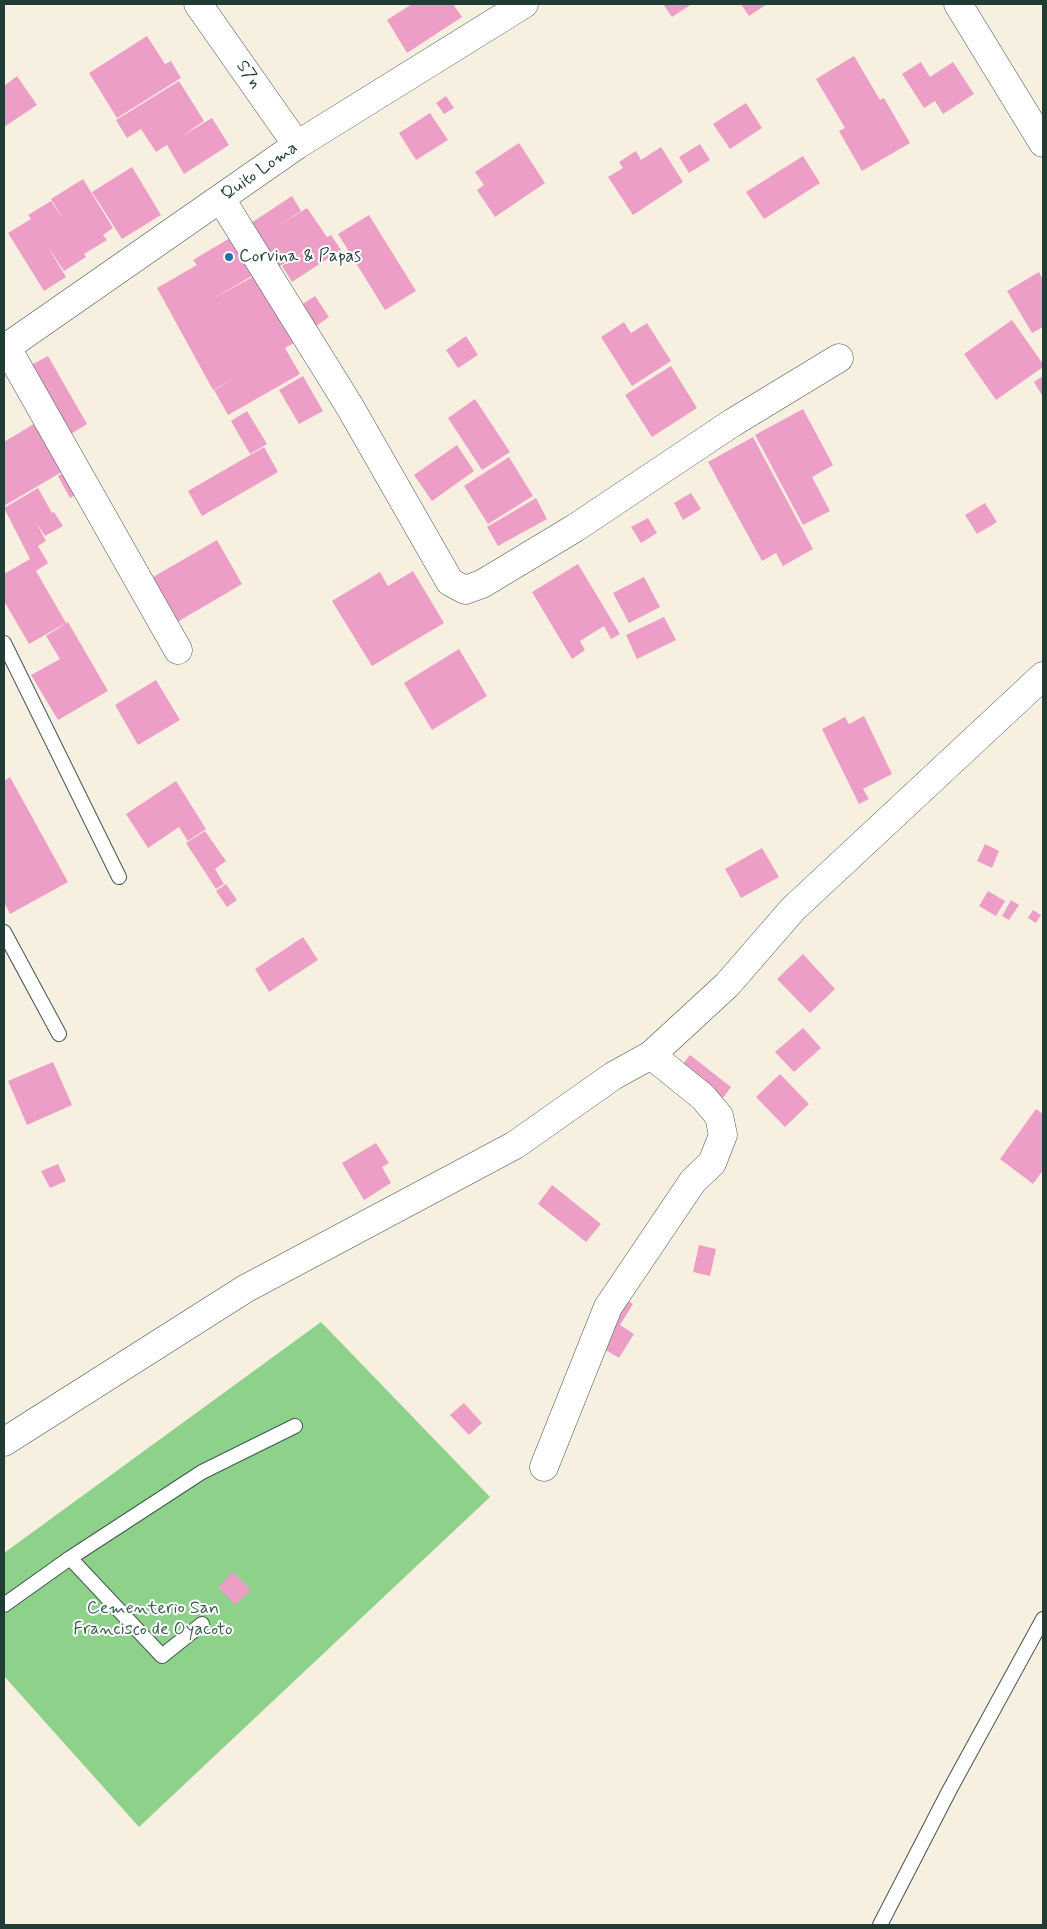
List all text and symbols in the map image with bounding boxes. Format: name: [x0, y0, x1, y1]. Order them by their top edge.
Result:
street label: S7n: [231, 57, 265, 93]
street label: Quito Loma: [218, 138, 302, 206]
place label: Corvina & Papas: [239, 246, 361, 268]
marker: Corvina & Papas: [223, 251, 235, 263]
park label: Cementerio San Francisco de Oyacoto: [73, 1598, 233, 1640]

